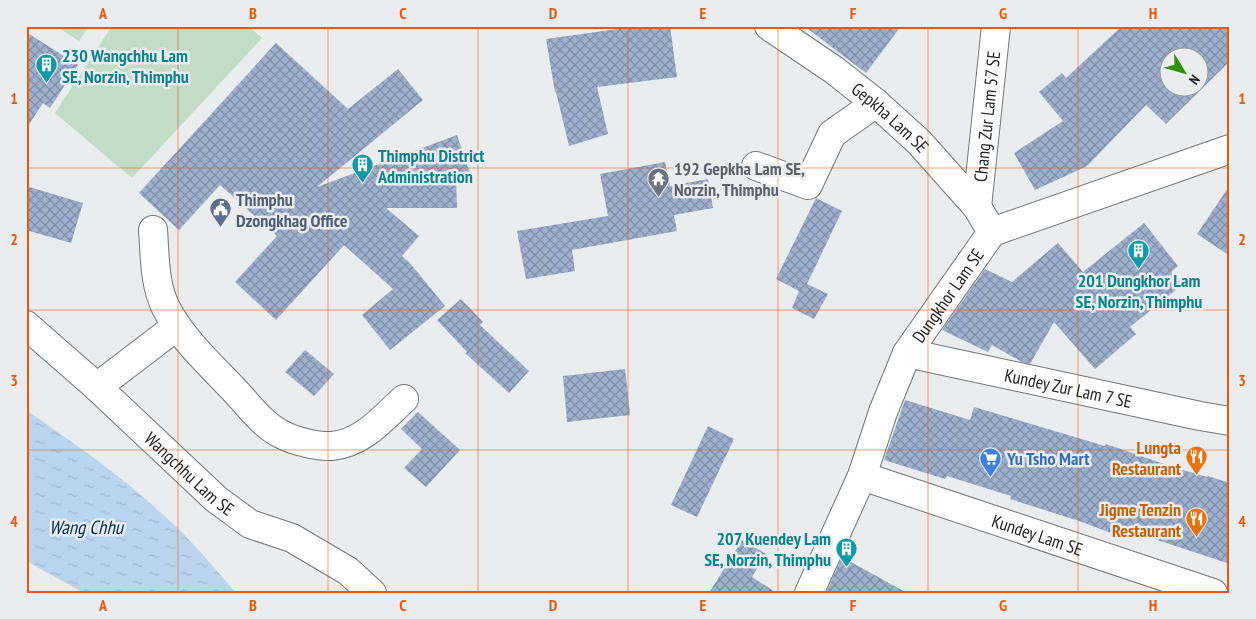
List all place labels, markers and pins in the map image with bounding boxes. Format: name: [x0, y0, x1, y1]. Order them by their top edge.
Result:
place label: 230 Wangchhu Lam SE, Norzin, Thimphu: [62, 44, 189, 88]
building icon: 230 Wangchhu Lam SE, Norzin, Thimphu: [34, 53, 58, 84]
place label: Thimphu District Administration: [377, 144, 485, 188]
building icon: Thimphu District Administration: [350, 153, 374, 184]
place label: 192 Gepkha Lam SE, Norzin, Thimphu: [674, 157, 805, 201]
temple icon: 192 Gepkha Lam SE, Norzin, Thimphu: [646, 166, 670, 197]
place label: Thimphu Dzongkhag Office: [236, 188, 348, 232]
public building icon: Thimphu Dzongkhag Office: [208, 197, 232, 228]
building icon: 201 Dungkhor Lam SE, Norzin, Thimphu: [1127, 238, 1151, 269]
place label: 201 Dungkhor Lam SE, Norzin, Thimphu: [1076, 269, 1202, 313]
place label: Lungta Restaurant: [1112, 436, 1182, 480]
restaurant icon: Lungta Restaurant: [1185, 445, 1209, 476]
supermarket icon: Yu Tsho Mart: [979, 446, 1003, 477]
place label: Yu Tsho Mart: [1006, 447, 1090, 470]
place label: Jigme Tenzin Restaurant: [1099, 498, 1182, 542]
restaurant icon: Jigme Tenzin Restaurant: [1185, 507, 1209, 538]
place label: 207 Kuendey Lam SE, Norzin, Thimphu: [704, 527, 831, 571]
building icon: 207 Kuendey Lam SE, Norzin, Thimphu: [835, 536, 859, 567]

